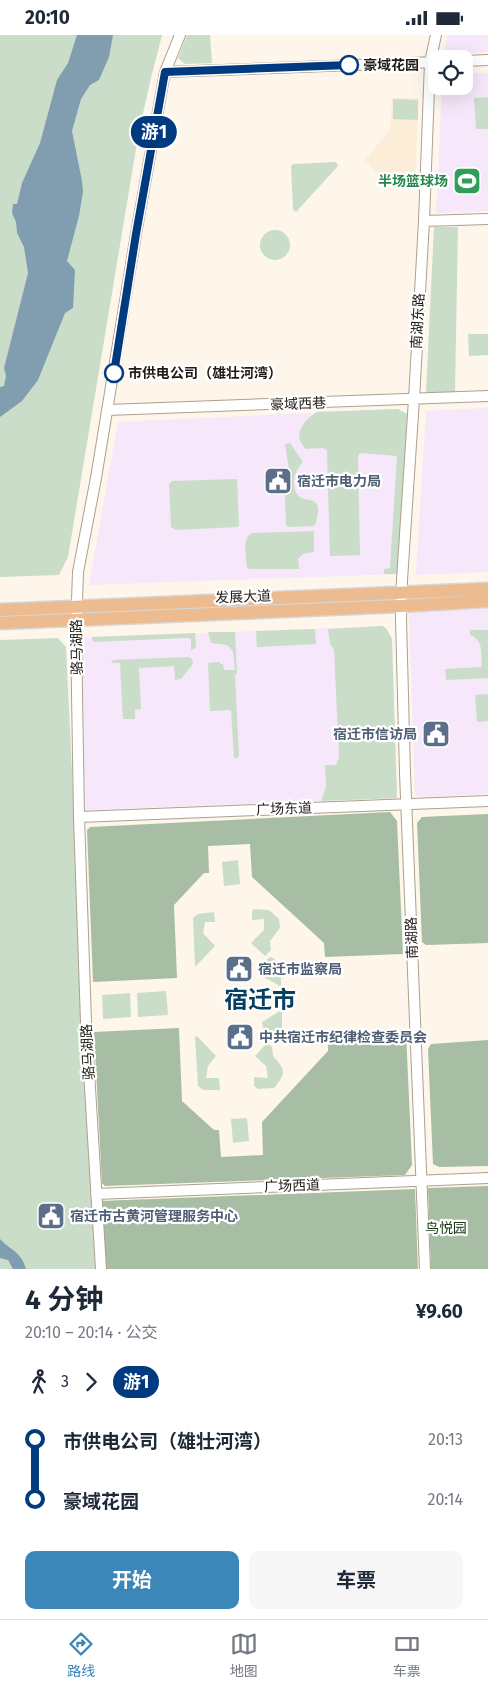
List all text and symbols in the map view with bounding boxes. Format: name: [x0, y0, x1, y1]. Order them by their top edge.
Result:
text: 20:10: [25, 6, 70, 29]
map controls: [428, 50, 473, 95]
button: locate: [428, 50, 473, 95]
marker: 豪域花园: [339, 55, 359, 75]
place label: 豪域花园: [363, 57, 419, 74]
line badge: 游1: [132, 116, 176, 148]
text: 游1: [141, 121, 167, 143]
sports icon: 半场篮球场: [452, 166, 482, 196]
place label: 半场篮球场: [378, 173, 448, 190]
street label: 南湖东路: [408, 293, 428, 349]
marker: 市供电公司（雄壮河湾）: [104, 363, 124, 383]
place label: 市供电公司（雄壮河湾）: [128, 365, 282, 382]
street label: 豪域西巷: [270, 395, 326, 413]
public building icon: 宿迁市电力局: [263, 466, 293, 496]
place label: 宿迁市电力局: [297, 473, 381, 490]
street label: 发展大道: [215, 588, 271, 606]
street label: 骆马湖路: [68, 619, 86, 675]
public building icon: 宿迁市信访局: [421, 719, 451, 749]
place label: 宿迁市信访局: [333, 726, 417, 743]
street label: 广场东道: [256, 800, 312, 818]
street label: 南湖路: [403, 917, 421, 959]
public building icon: 宿迁市监察局: [224, 954, 254, 984]
place label: 宿迁市监察局: [258, 961, 342, 978]
district label: 宿迁市: [224, 986, 296, 1014]
public building icon: 中共宿迁市纪律检查委员会: [225, 1022, 255, 1052]
street label: 骆马湖路: [78, 1024, 98, 1080]
place label: 中共宿迁市纪律检查委员会: [259, 1029, 427, 1046]
street label: 广场西道: [264, 1177, 320, 1195]
public building icon: 宿迁市古黄河管理服务中心: [36, 1201, 66, 1231]
place label: 宿迁市古黄河管理服务中心: [70, 1208, 238, 1225]
park label: 鸟悦园: [425, 1220, 467, 1237]
text: 4 分钟: [25, 1283, 103, 1316]
text: ¥9.60: [416, 1300, 463, 1323]
text: 20:10 – 20:14 · 公交: [25, 1323, 158, 1342]
icon: walk: [25, 1368, 53, 1396]
icon: forward: [77, 1368, 105, 1396]
text: 游1: [123, 1371, 149, 1393]
text: 3: [61, 1372, 69, 1391]
text: 市供电公司（雄壮河湾）: [63, 1430, 272, 1453]
text: 20:13: [428, 1430, 463, 1449]
text: 豪域花园: [63, 1490, 139, 1513]
text: 20:14: [428, 1490, 463, 1509]
button: 开始: [25, 1551, 239, 1609]
button: 车票: [249, 1551, 463, 1609]
tab: 路线: [67, 1630, 95, 1680]
tab: 地图: [230, 1630, 258, 1680]
tab: 车票: [393, 1630, 421, 1680]

